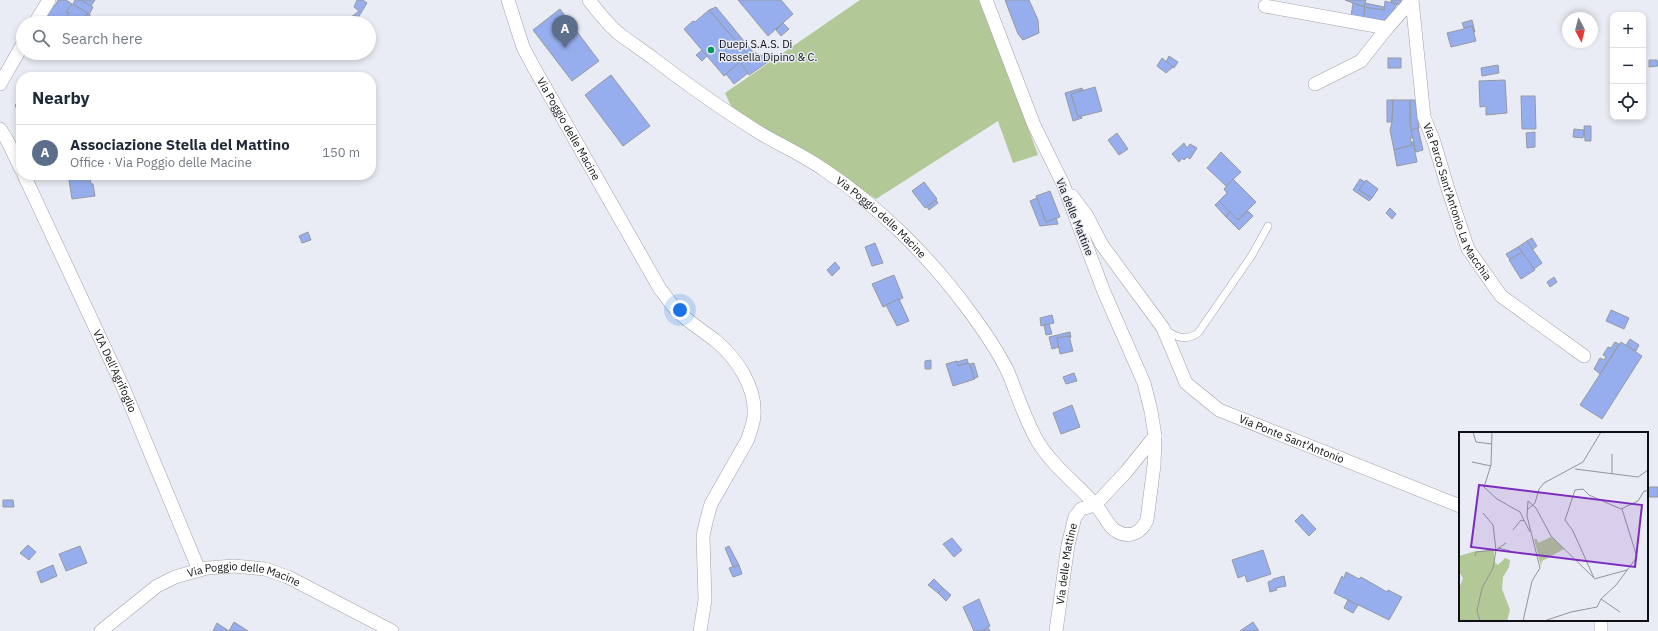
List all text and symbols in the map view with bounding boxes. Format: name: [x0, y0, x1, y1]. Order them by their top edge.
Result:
north arrow: [1562, 12, 1598, 48]
map controls: [1610, 12, 1646, 120]
button: +: [1610, 12, 1646, 48]
pin: A: [552, 15, 578, 48]
search box: [16, 16, 376, 60]
icon: search: [30, 27, 52, 49]
text: Search here: [62, 29, 142, 48]
place label: Duepi S.A.S. Di Rossella Dipino & C.: [719, 37, 817, 64]
marker: Duepi S.A.S. Di Rossella Dipino & C.: [706, 45, 716, 55]
button: −: [1610, 48, 1646, 84]
street label: Via Poggio delle Macine: [534, 75, 604, 183]
button: locate: [1610, 84, 1646, 120]
text: Nearby: [32, 87, 90, 109]
street label: Via Parco Sant'Antonio La Macchia: [1420, 121, 1495, 283]
text: Associazione Stella del Mattino: [70, 135, 290, 154]
text: A: [41, 144, 49, 161]
text: 150 m: [322, 144, 360, 161]
text: Office · Via Poggio delle Macine: [70, 154, 252, 171]
street label: Via Poggio delle Macine: [833, 173, 929, 261]
street label: Via delle Mattine: [1053, 176, 1097, 258]
your location: [670, 300, 690, 320]
street label: VIA Dell'Agrifoglio: [90, 327, 140, 414]
street label: Via Ponte Sant'Antonio: [1237, 412, 1346, 466]
inset map: [1459, 432, 1648, 621]
street label: Via delle Mattine: [1053, 522, 1080, 605]
street label: Via Poggio delle Macine: [186, 559, 303, 589]

